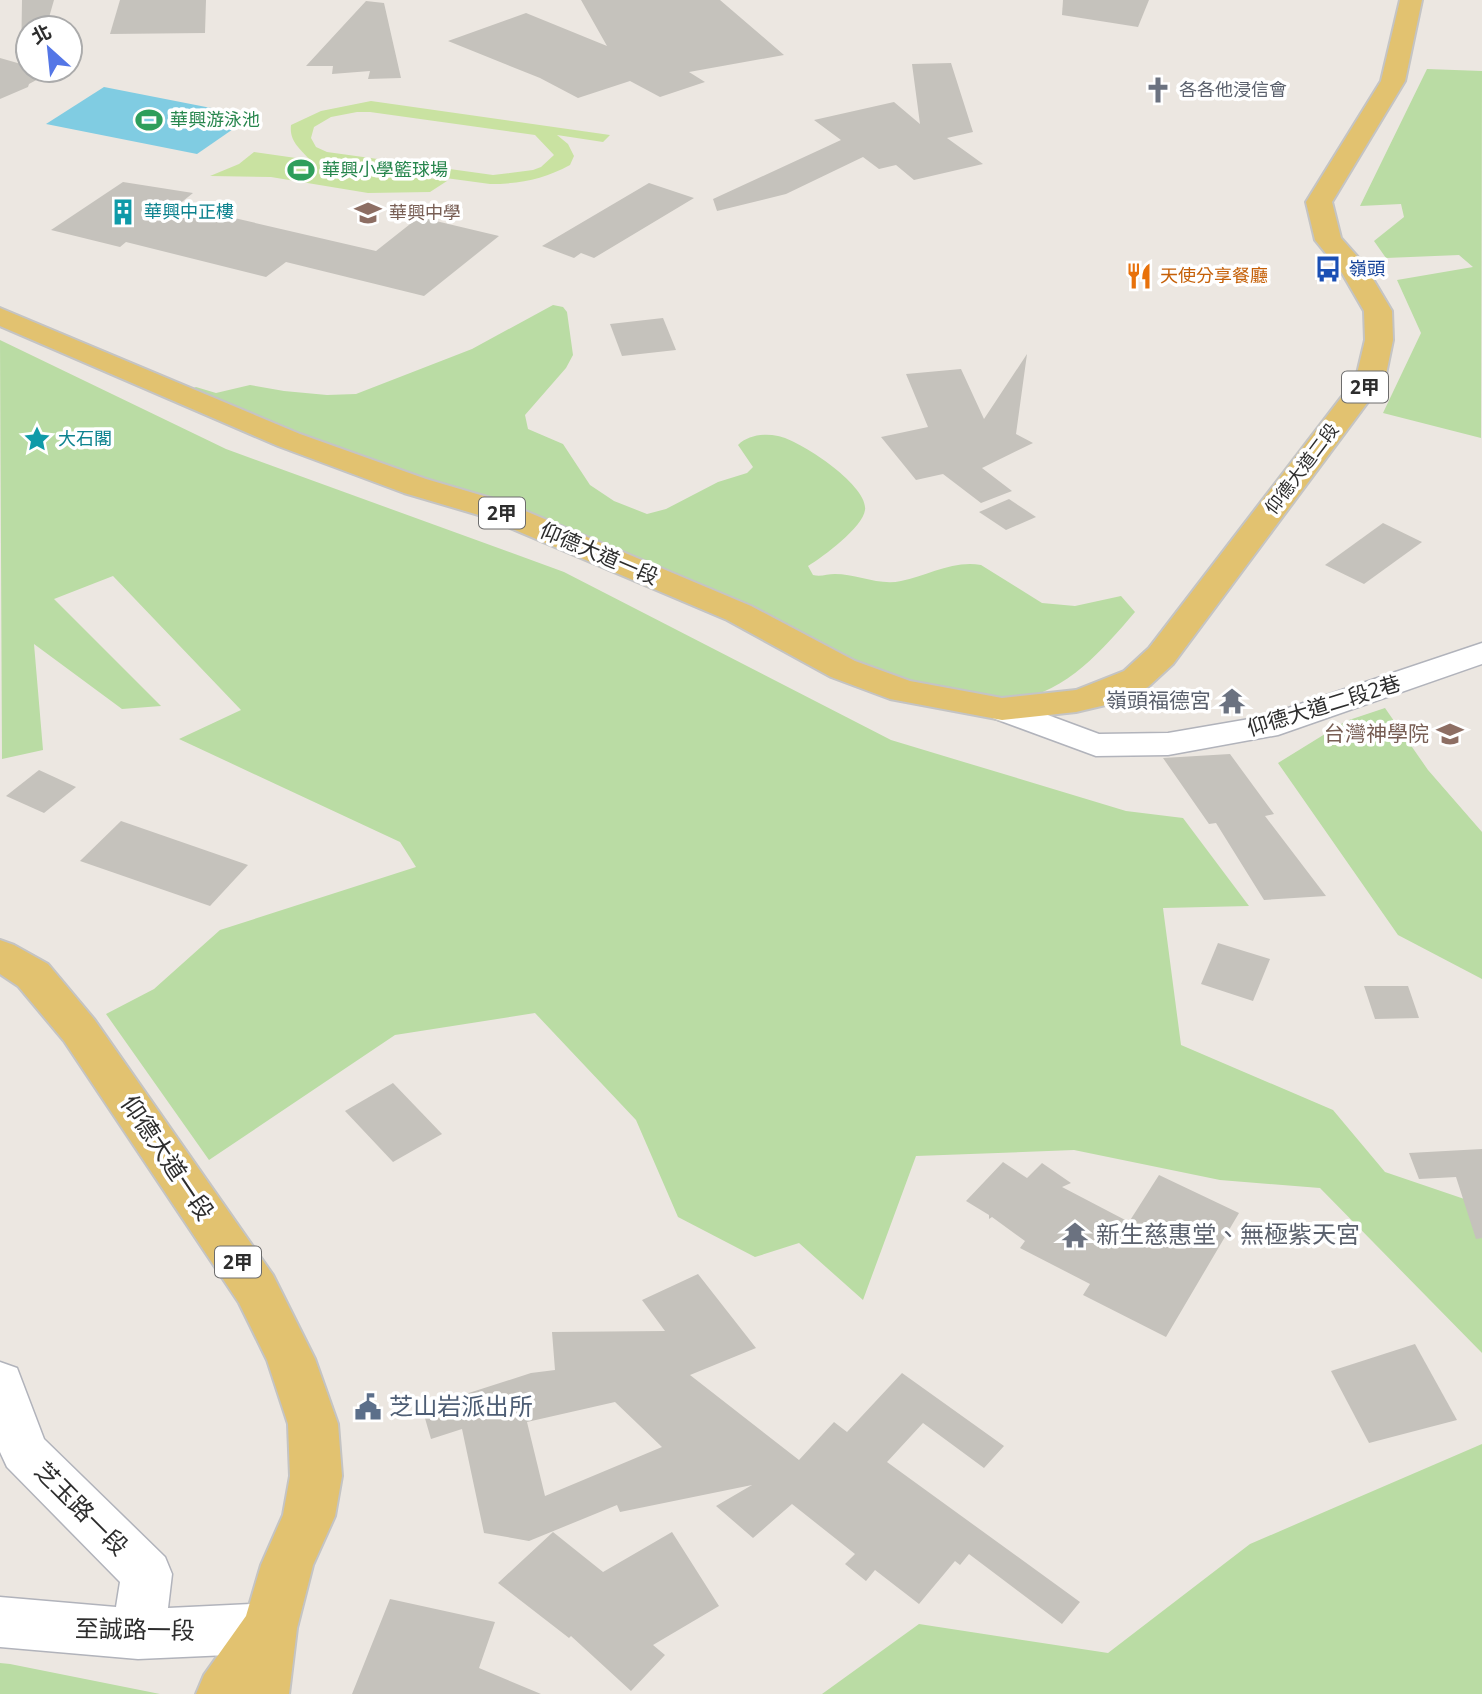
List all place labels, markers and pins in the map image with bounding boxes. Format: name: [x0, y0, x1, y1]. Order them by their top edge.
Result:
church icon: 各各他浸信會: [1143, 75, 1173, 105]
place label: 各各他浸信會: [1179, 77, 1287, 101]
sports icon: 華興游泳池: [134, 105, 164, 135]
place label: 華興游泳池: [170, 107, 260, 131]
sports icon: 華興小學籃球場: [286, 155, 316, 185]
place label: 華興小學籃球場: [322, 157, 448, 181]
building icon: 華興中正樓: [108, 197, 138, 227]
school or university icon: 華興中學: [353, 198, 383, 228]
place label: 華興中正樓: [144, 199, 234, 223]
place label: 華興中學: [389, 200, 461, 224]
bus stop icon: 嶺頭: [1313, 254, 1343, 284]
place label: 嶺頭: [1349, 256, 1385, 280]
restaurant icon: 天使分享餐廳: [1124, 261, 1154, 291]
place label: 天使分享餐廳: [1160, 263, 1268, 287]
place icon: 大石閣: [22, 424, 52, 454]
place label: 大石閣: [58, 426, 112, 450]
place label: 嶺頭福德宮: [1106, 686, 1211, 714]
temple icon: 嶺頭福德宮: [1217, 686, 1247, 716]
place label: 台灣神學院: [1324, 719, 1429, 747]
school or university icon: 台灣神學院: [1435, 719, 1465, 749]
place label: 新生慈惠堂、無極紫天宮: [1096, 1217, 1360, 1250]
temple icon: 新生慈惠堂、無極紫天宮: [1060, 1220, 1090, 1250]
place label: 芝山岩派出所: [389, 1389, 533, 1422]
public building icon: 芝山岩派出所: [353, 1392, 383, 1422]

